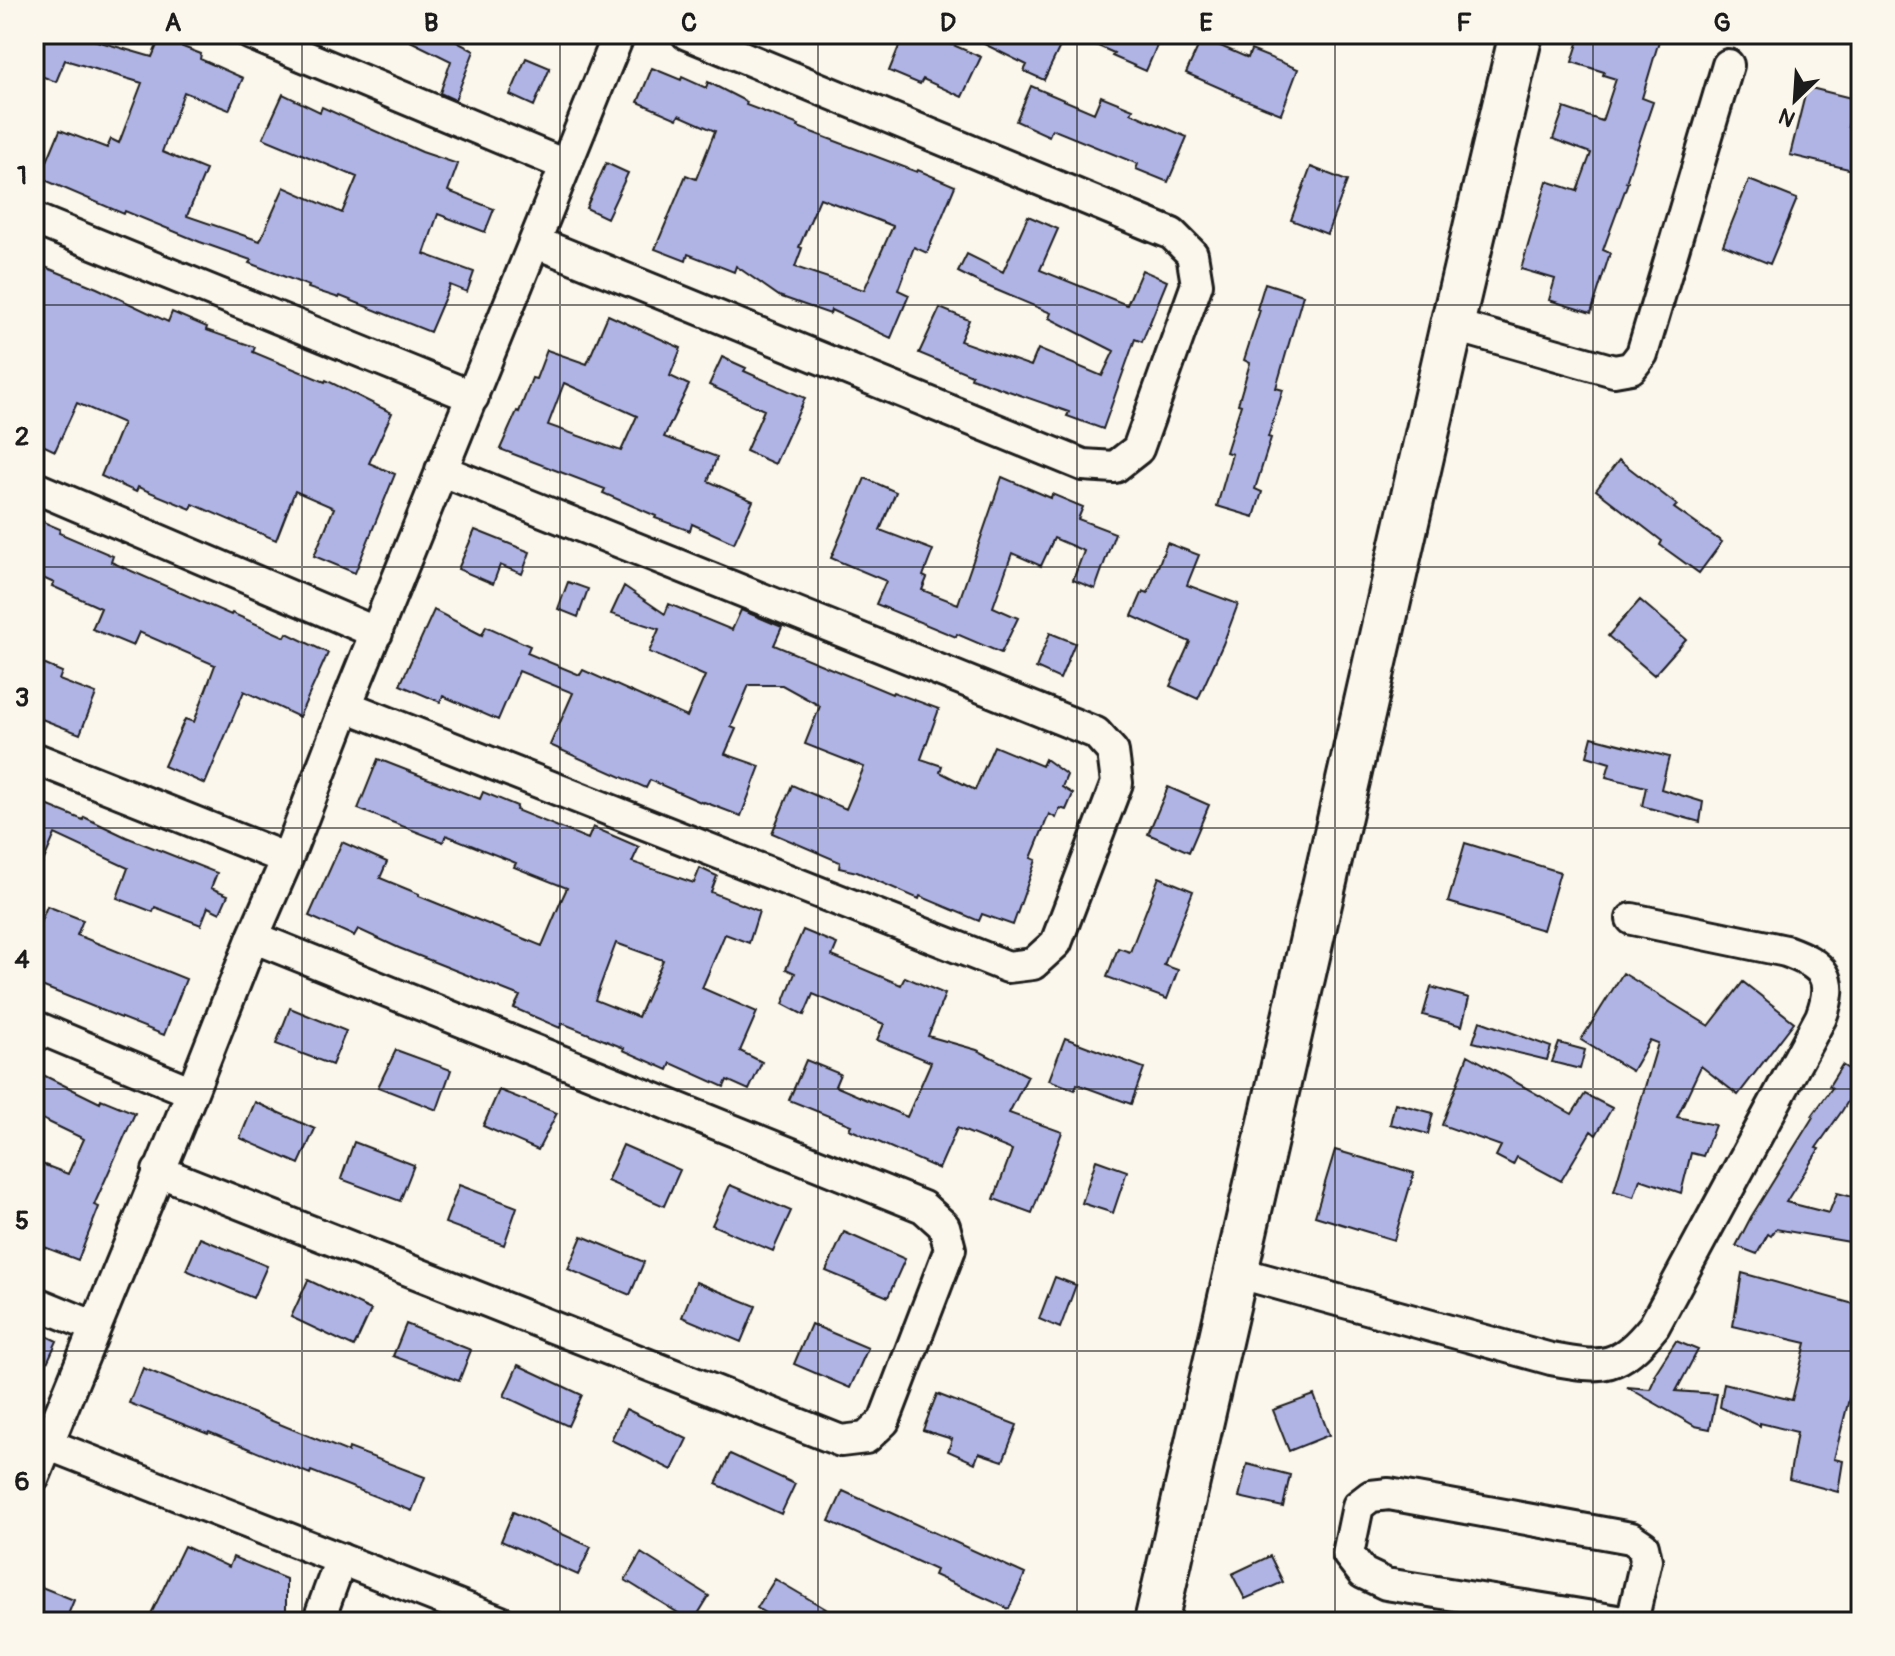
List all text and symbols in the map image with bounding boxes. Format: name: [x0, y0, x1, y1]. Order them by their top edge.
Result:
text: A: [165, 7, 182, 39]
text: B: [424, 7, 438, 39]
text: C: [681, 7, 697, 39]
text: D: [940, 7, 956, 39]
text: E: [1199, 7, 1213, 39]
text: F: [1456, 7, 1472, 39]
text: G: [1713, 7, 1731, 39]
north arrow: [1755, 60, 1835, 140]
text: N: [1774, 101, 1800, 133]
text: 1: [17, 160, 27, 192]
text: 2: [15, 421, 29, 453]
text: 3: [15, 682, 29, 714]
text: 4: [14, 944, 30, 976]
text: 5: [15, 1205, 29, 1237]
text: 6: [14, 1466, 30, 1498]

